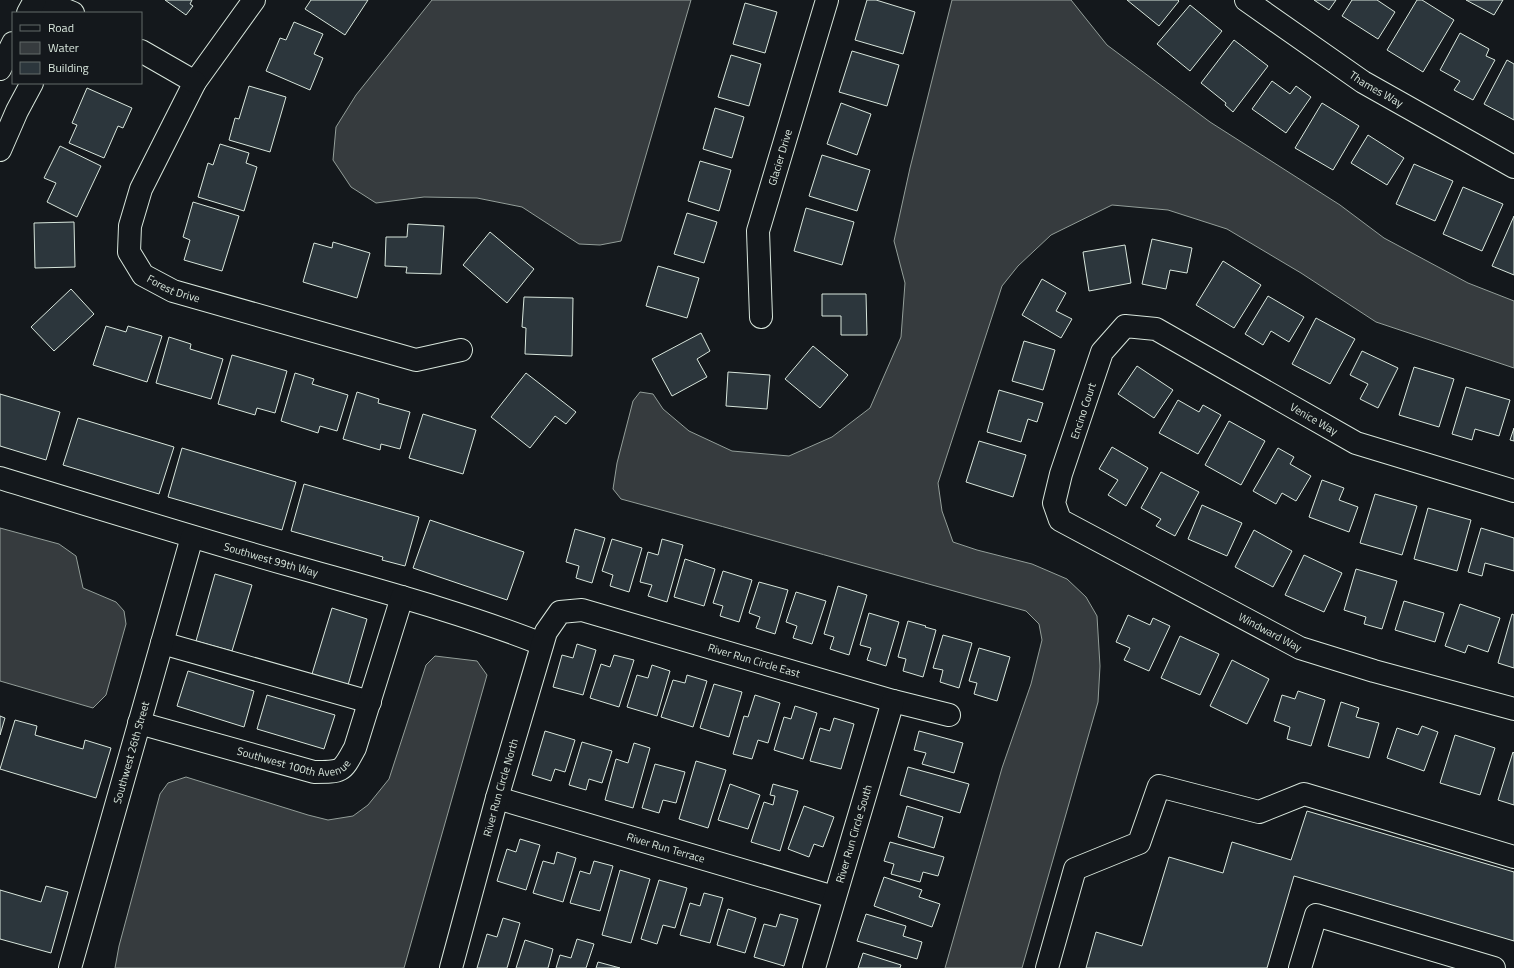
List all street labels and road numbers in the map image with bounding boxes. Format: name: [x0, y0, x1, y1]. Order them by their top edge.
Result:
street label: Thames Way: [1346, 67, 1407, 111]
street label: Glacier Drive: [764, 127, 796, 187]
street label: Forest Drive: [144, 271, 202, 306]
street label: Encino Court: [1066, 381, 1100, 441]
street label: Venice Way: [1287, 399, 1342, 440]
street label: Southwest 99th Way: [222, 538, 321, 581]
street label: Windward Way: [1236, 609, 1305, 656]
street label: River Run Circle East: [706, 639, 802, 681]
street label: Southwest 26th Street: [109, 699, 153, 805]
street label: River Run Circle North: [479, 737, 522, 839]
street label: Southwest 100th Avenue: [235, 743, 355, 780]
street label: River Run Circle South: [832, 783, 876, 885]
street label: River Run Terrace: [625, 829, 707, 867]

